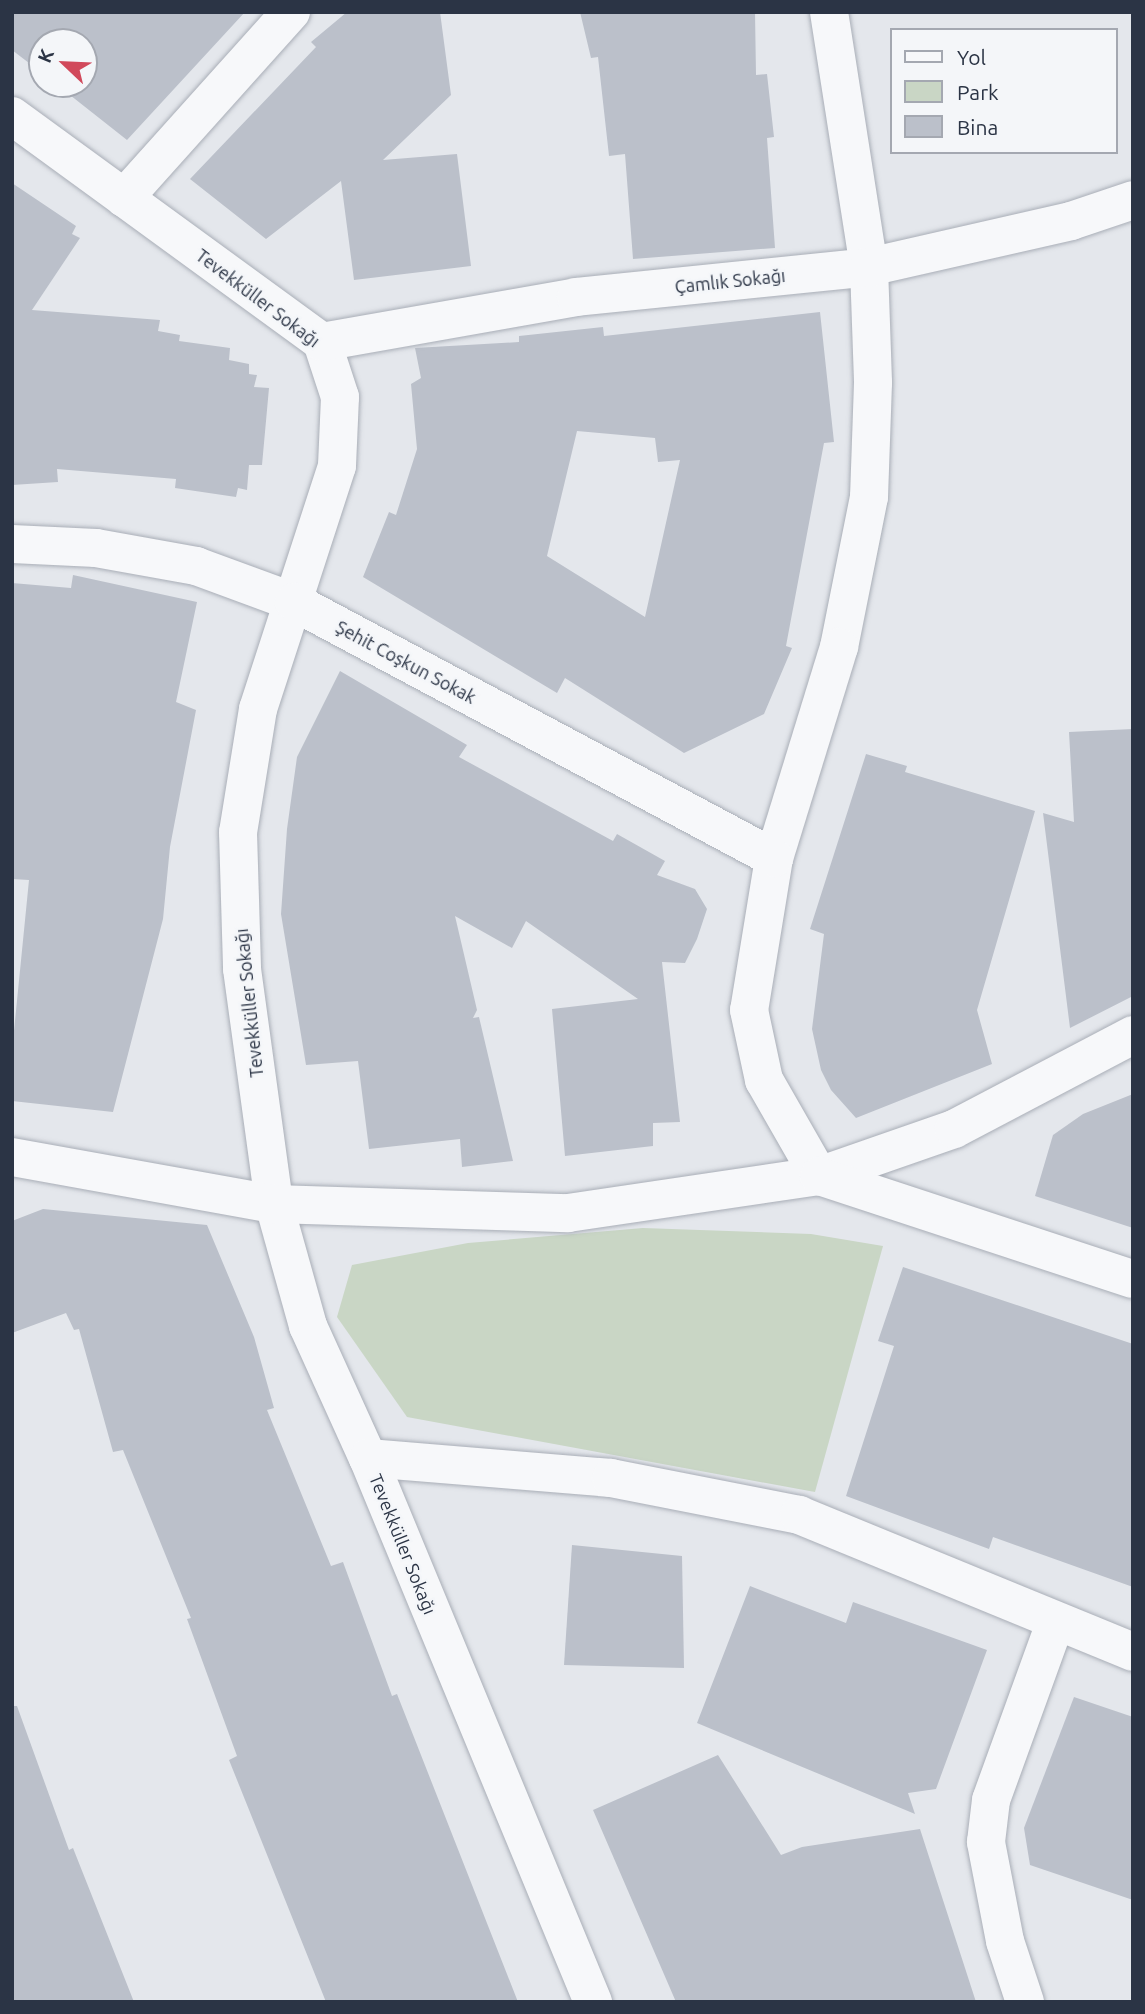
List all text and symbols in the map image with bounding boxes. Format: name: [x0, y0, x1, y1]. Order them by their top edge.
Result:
north arrow: [28, 28, 98, 98]
legend: [890, 28, 1117, 154]
text: K: [33, 45, 58, 66]
text: Yol: [957, 45, 986, 69]
text: Park: [957, 80, 999, 104]
text: Bina: [957, 115, 998, 139]
street label: Tevekküller Sokağı: [192, 244, 324, 352]
street label: Çamlık Sokağı: [674, 264, 786, 298]
street label: Şehit Coşkun Sokak: [332, 616, 480, 708]
street label: Tevekküller Sokağı: [230, 928, 268, 1078]
street label: Tevekküller Sokağı: [365, 1471, 441, 1617]

